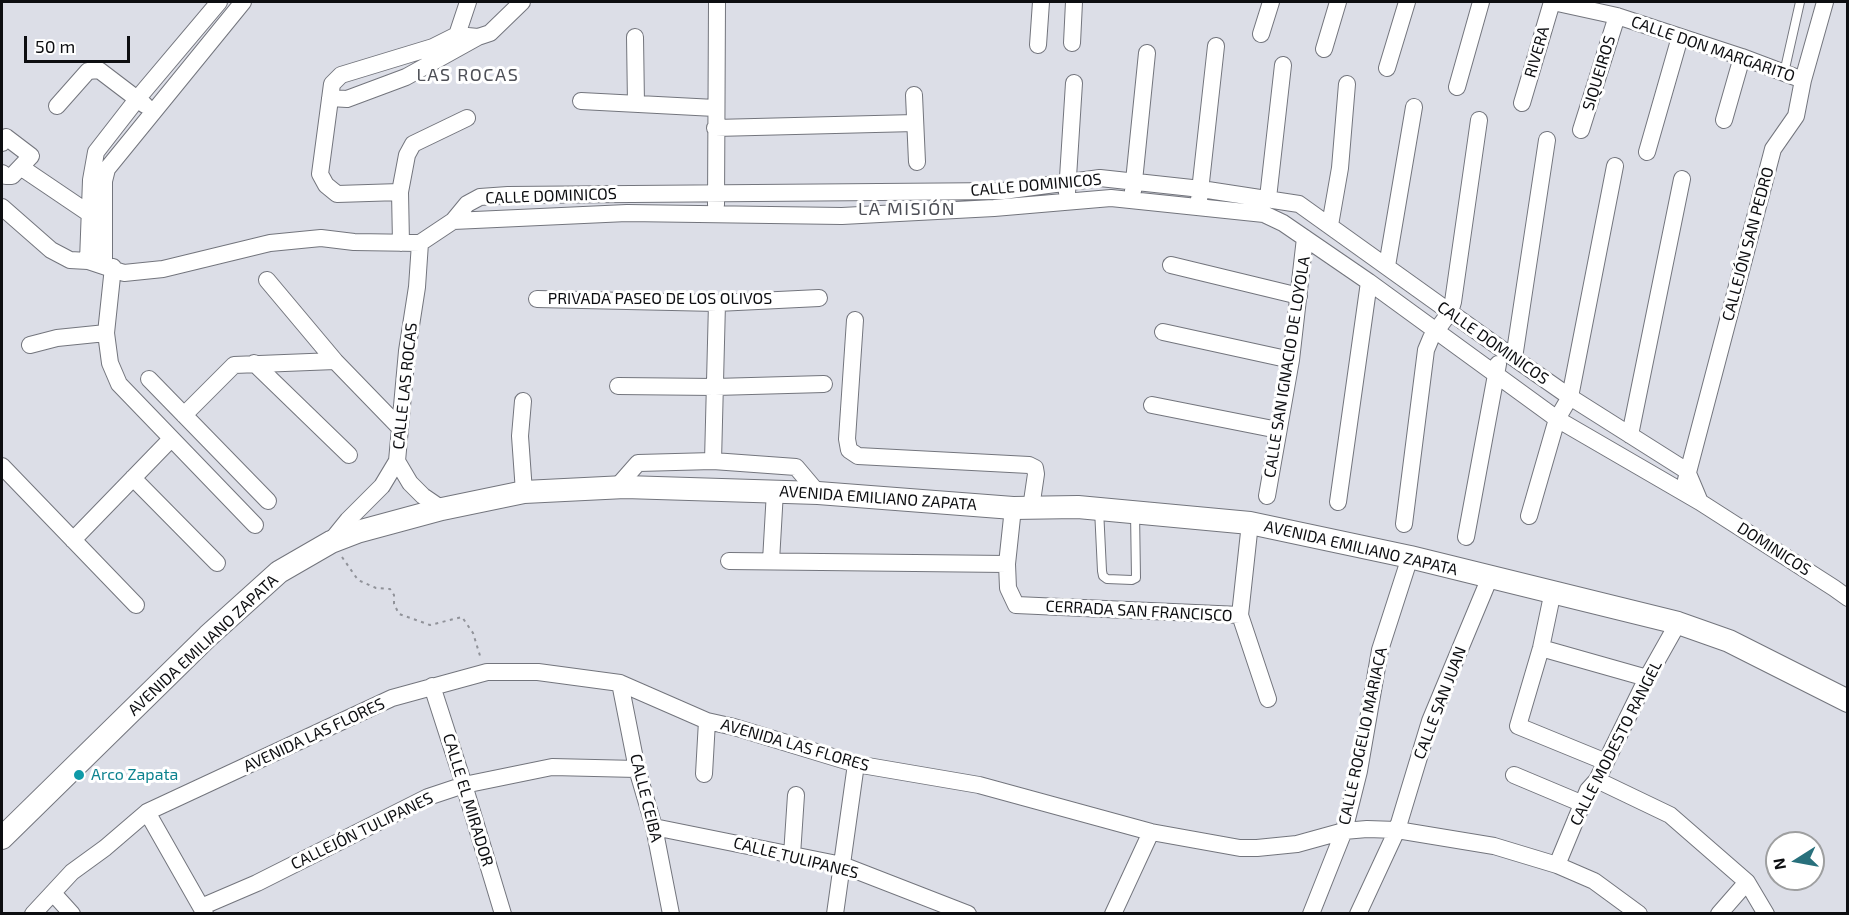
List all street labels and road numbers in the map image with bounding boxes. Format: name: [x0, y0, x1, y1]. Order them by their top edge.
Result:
street label: CALLE DON MARGARITO: [1629, 12, 1797, 86]
street label: RIVERA: [1521, 24, 1553, 80]
street label: SIQUEIROS: [1579, 33, 1619, 113]
street label: CALLEJÓN SAN PEDRO: [1718, 165, 1778, 323]
street label: CALLE DOMINICOS: [970, 170, 1102, 200]
street label: CALLE DOMINICOS: [485, 184, 617, 208]
street label: CALLE SAN IGNACIO DE LOYOLA: [1260, 255, 1314, 479]
street label: PRIVADA PASEO DE LOS OLIVOS: [548, 289, 772, 309]
street label: CALLE DOMINICOS: [1434, 297, 1552, 389]
street label: CALLE LAS ROCAS: [389, 322, 421, 450]
street label: AVENIDA EMILIANO ZAPATA: [779, 482, 977, 514]
street label: AVENIDA EMILIANO ZAPATA: [1262, 516, 1460, 580]
street label: DOMINICOS: [1734, 518, 1814, 580]
street label: AVENIDA EMILIANO ZAPATA: [124, 570, 282, 720]
street label: CERRADA SAN FRANCISCO: [1045, 597, 1233, 625]
street label: CALLE SAN JUAN: [1410, 644, 1470, 762]
street label: CALLE ROGELIO MARIACA: [1335, 645, 1391, 827]
street label: CALLE MODESTO RANGEL: [1566, 657, 1666, 829]
street label: AVENIDA LAS FLORES: [240, 694, 388, 776]
street label: AVENIDA LAS FLORES: [719, 715, 871, 775]
street label: CALLE EL MIRADOR: [439, 731, 497, 869]
street label: CALLE CEIBA: [626, 752, 666, 844]
street label: CALLEJÓN TULIPANES: [288, 788, 436, 874]
street label: CALLE TULIPANES: [731, 833, 861, 883]

